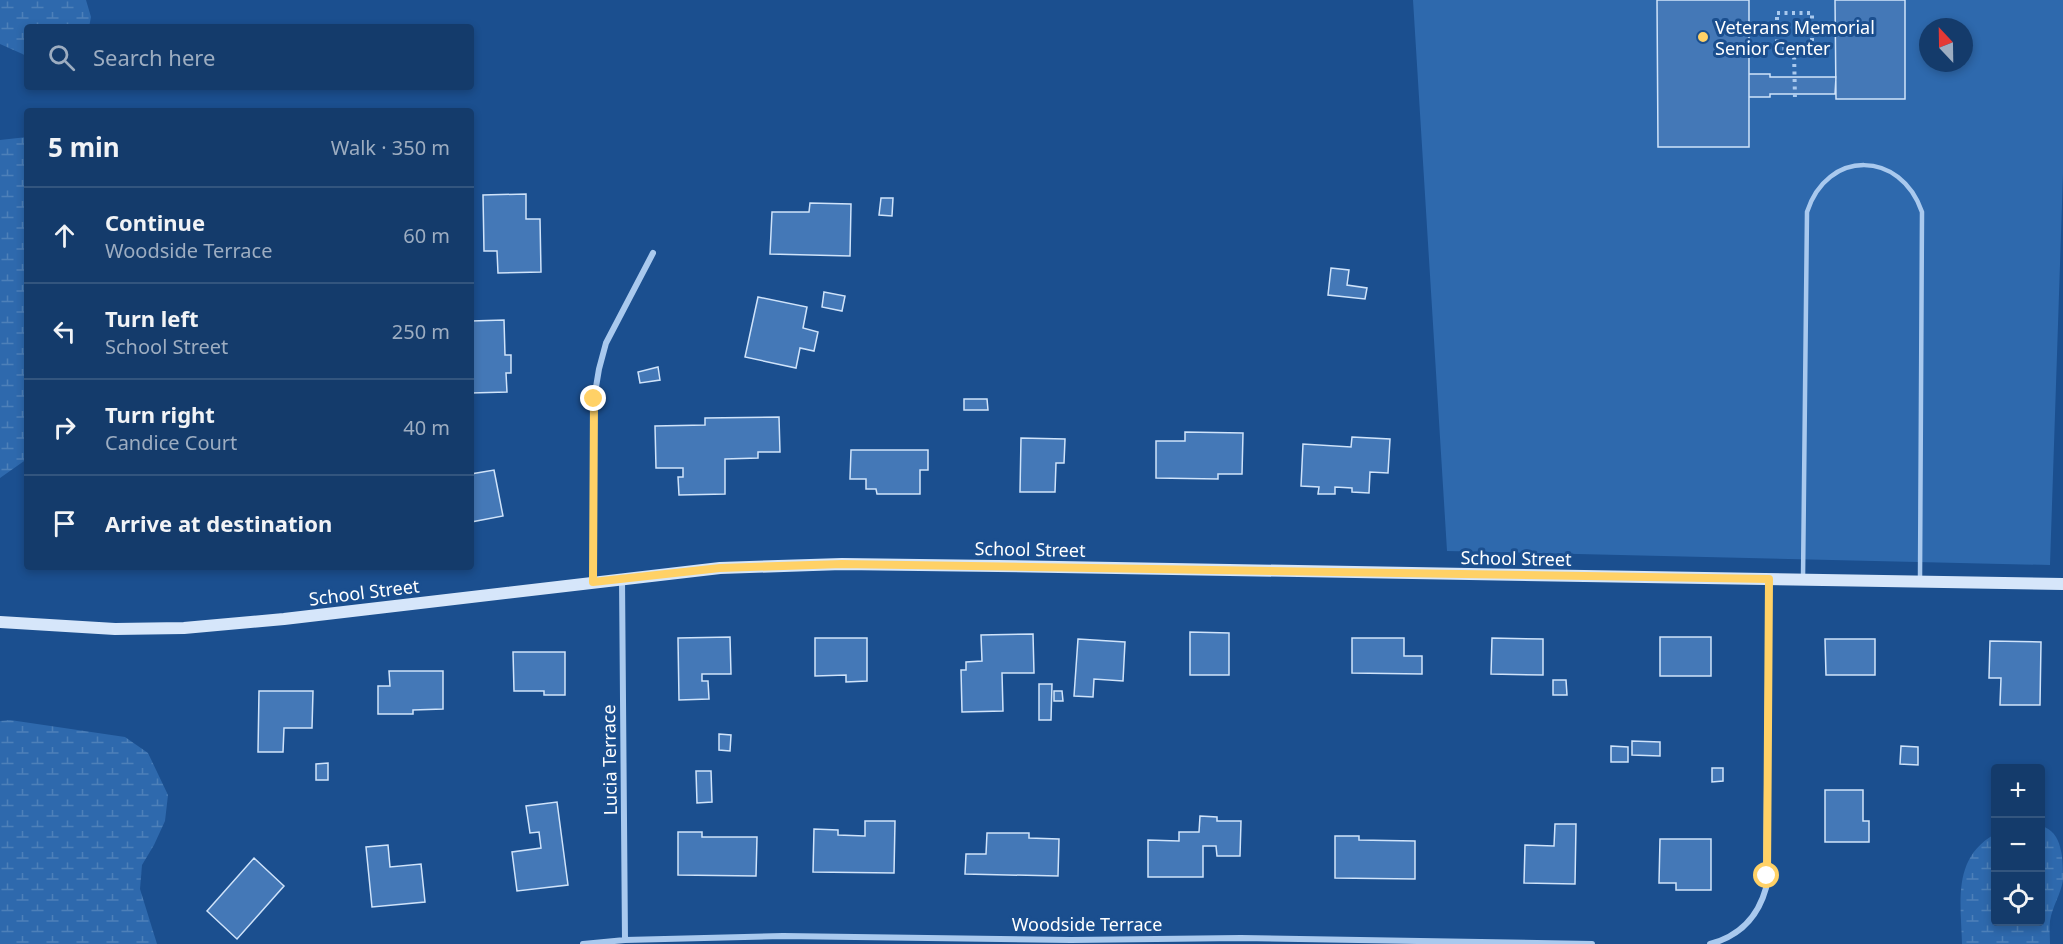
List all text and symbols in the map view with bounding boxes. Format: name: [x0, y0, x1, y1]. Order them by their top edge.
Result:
place label: Veterans Memorial Senior Center: [1715, 15, 1875, 60]
north arrow: [1919, 18, 1973, 72]
search box: [24, 24, 474, 90]
marker: Veterans Memorial Senior Center: [1696, 30, 1710, 44]
icon: search: [45, 41, 78, 74]
text: Search here: [93, 42, 215, 72]
text: 5 min: [48, 129, 120, 165]
text: Walk · 350 m: [331, 134, 450, 161]
text: Continue: [105, 207, 205, 237]
icon: ahead: [48, 219, 81, 252]
text: 60 m: [403, 222, 450, 249]
text: Woodside Terrace: [105, 237, 272, 264]
text: Turn left: [105, 303, 199, 333]
icon: left: [48, 315, 81, 348]
text: 250 m: [392, 318, 450, 345]
text: School Street: [105, 333, 228, 360]
route end: [580, 385, 606, 411]
text: Turn right: [105, 399, 215, 429]
icon: right: [48, 411, 81, 444]
text: 40 m: [403, 414, 450, 441]
text: Candice Court: [105, 429, 237, 456]
icon: arrive: [48, 507, 81, 540]
text: Arrive at destination: [105, 508, 332, 538]
street label: School Street: [974, 536, 1086, 562]
street label: School Street: [1460, 545, 1572, 571]
street label: School Street: [307, 573, 421, 611]
street label: Lucia Terrace: [596, 704, 622, 816]
map controls: [1991, 764, 2045, 926]
button: +: [1991, 764, 2045, 818]
button: −: [1991, 818, 2045, 872]
route start: [1753, 862, 1779, 888]
button: locate: [1991, 872, 2045, 926]
street label: Woodside Terrace: [1012, 912, 1162, 936]

